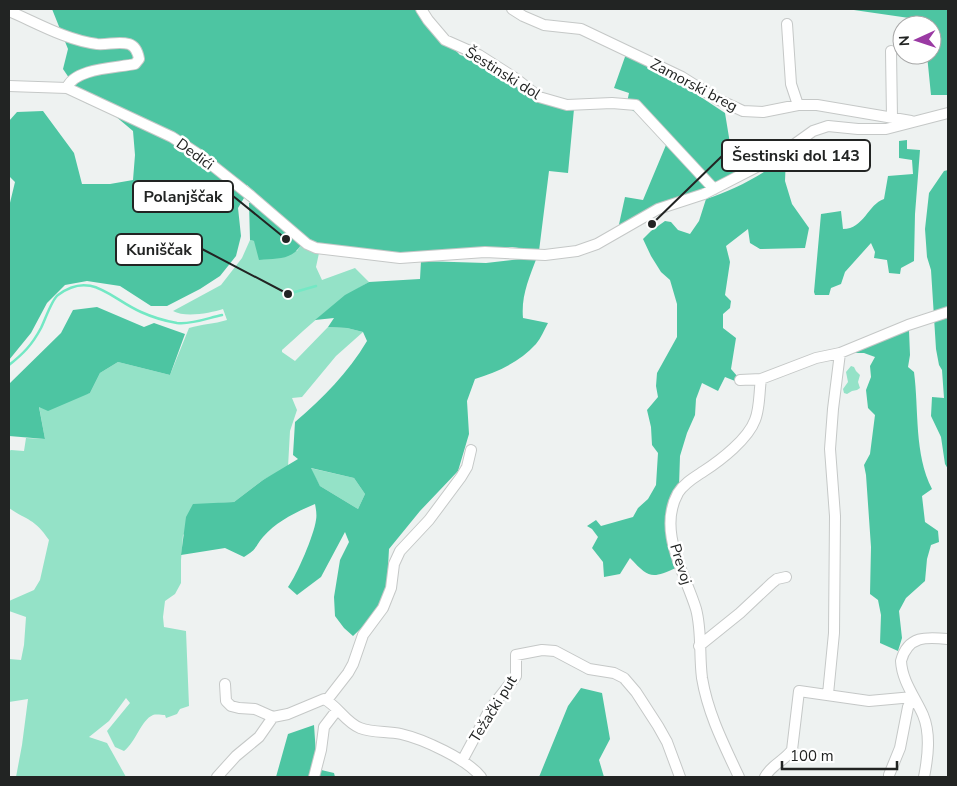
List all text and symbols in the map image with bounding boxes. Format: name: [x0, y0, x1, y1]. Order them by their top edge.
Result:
north arrow: [892, 15, 942, 65]
text: N: [895, 35, 914, 46]
street label: Šestinski dol: [462, 41, 545, 104]
street label: Zamorski breg: [647, 54, 741, 116]
street label: Dedići: [172, 134, 218, 174]
callout: Šestinski dol 143: [722, 140, 870, 171]
text: Šestinski dol 143: [732, 145, 860, 167]
callout: Polanjščak: [133, 181, 233, 212]
text: Polanjščak: [143, 186, 223, 208]
callout: Kuniščak: [116, 234, 202, 265]
text: Kuniščak: [126, 239, 192, 261]
street label: Prevoj: [665, 541, 697, 587]
street label: Težački put: [465, 671, 522, 746]
scale bar: [782, 738, 897, 770]
text: 100 m: [790, 746, 834, 766]

